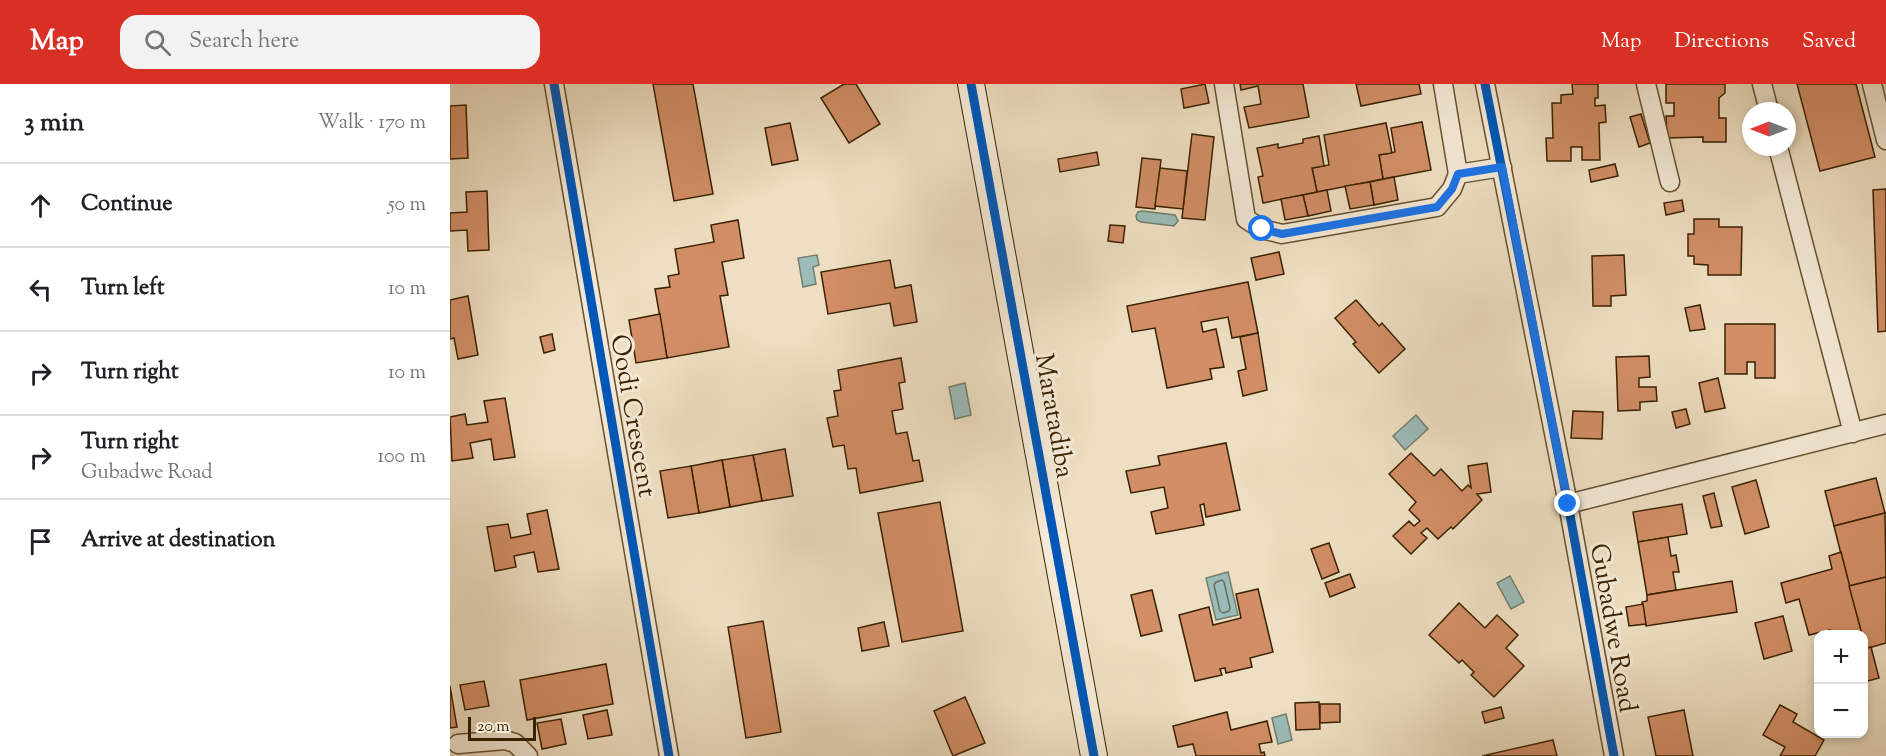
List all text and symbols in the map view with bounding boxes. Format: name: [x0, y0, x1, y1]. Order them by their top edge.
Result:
search box: [120, 15, 540, 69]
text: Map: [30, 22, 84, 62]
icon: search: [141, 26, 174, 59]
text: Search here: [189, 26, 299, 58]
text: Map: [1601, 27, 1641, 57]
text: Directions: [1674, 27, 1769, 57]
text: Saved: [1802, 27, 1856, 57]
north arrow: [1742, 102, 1796, 156]
text: 3 min: [24, 105, 84, 142]
text: Walk · 170 m: [318, 109, 426, 138]
icon: ahead: [24, 189, 57, 222]
text: Continue: [81, 189, 172, 221]
text: 50 m: [388, 191, 426, 220]
route start: [1248, 215, 1274, 241]
icon: left: [24, 273, 57, 306]
text: Turn left: [81, 273, 164, 305]
text: 10 m: [388, 275, 426, 304]
street label: Oodi Crescent: [599, 332, 665, 500]
street label: Maratadiba: [1024, 351, 1082, 481]
icon: right: [24, 357, 57, 390]
text: Turn right: [81, 357, 178, 389]
text: 10 m: [388, 359, 426, 388]
text: Turn right: [81, 427, 178, 459]
icon: right: [24, 441, 57, 474]
text: 100 m: [377, 443, 426, 472]
text: Gubadwe Road: [81, 459, 213, 488]
route end: [1554, 490, 1580, 516]
icon: arrive: [24, 525, 57, 558]
text: Arrive at destination: [81, 525, 276, 557]
street label: Gubadwe Road: [1579, 541, 1645, 716]
map controls: [1814, 630, 1868, 738]
button: +: [1814, 630, 1868, 684]
button: −: [1814, 684, 1868, 738]
scale bar: [468, 714, 536, 742]
text: 20 m: [477, 716, 510, 739]

